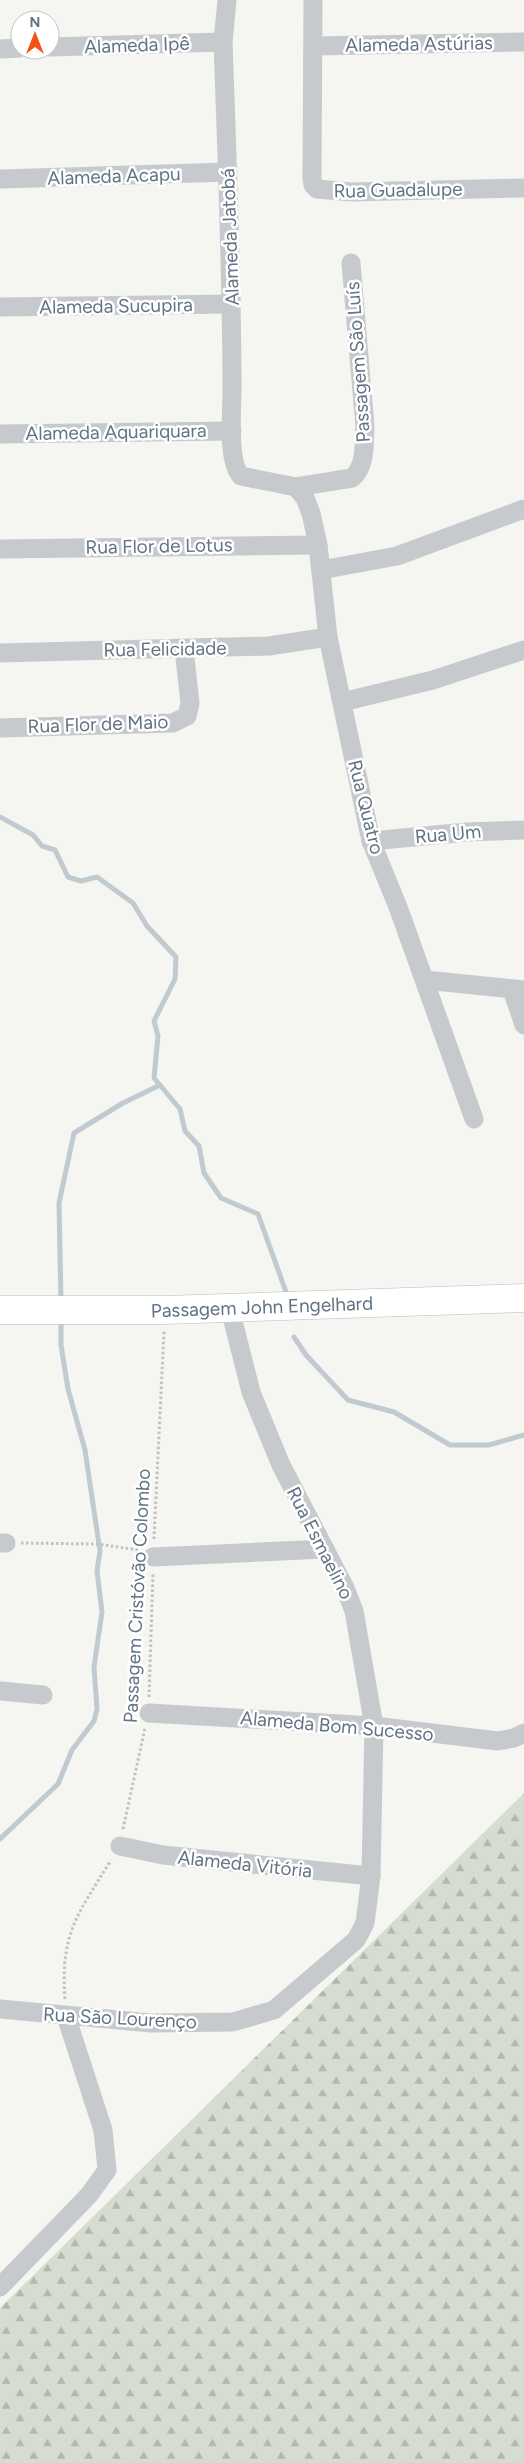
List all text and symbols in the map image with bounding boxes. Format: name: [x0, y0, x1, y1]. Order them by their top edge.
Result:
north arrow: [10, 10, 60, 60]
text: N: [30, 14, 40, 31]
street label: Alameda Astúrias: [345, 31, 493, 57]
street label: Alameda Ipê: [84, 32, 190, 58]
street label: Alameda Acapu: [47, 162, 181, 190]
street label: Alameda Jatobá: [216, 168, 244, 306]
street label: Rua Guadalupe: [333, 177, 463, 203]
street label: Passagem São Luís: [341, 281, 375, 443]
street label: Alameda Sucupira: [39, 293, 193, 319]
street label: Alameda Aquariquara: [25, 419, 207, 445]
street label: Rua Flor de Lotus: [85, 533, 233, 559]
street label: Rua Felicidade: [103, 636, 227, 662]
street label: Rua Flor de Maio: [27, 710, 169, 738]
street label: Rua Quatro: [343, 757, 389, 857]
street label: Rua Um: [414, 820, 482, 848]
street label: Passagem John Engelhard: [150, 1292, 374, 1322]
street label: Passagem Cristóvão Colombo: [119, 1468, 155, 1724]
street label: Rua Esmaelino: [282, 1483, 358, 1603]
street label: Alameda Bom Sucesso: [239, 1706, 435, 1746]
street label: Alameda Vitória: [177, 1846, 313, 1882]
street label: Rua São Lourenço: [42, 2002, 198, 2034]

